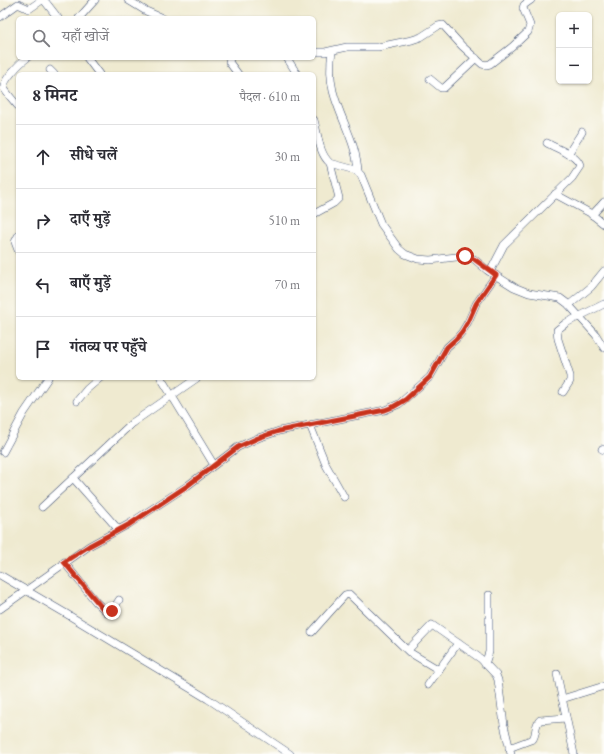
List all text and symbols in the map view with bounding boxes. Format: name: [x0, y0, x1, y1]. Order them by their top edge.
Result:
map controls: [556, 12, 592, 84]
button: +: [556, 12, 592, 48]
search box: [16, 16, 316, 60]
text: यहाँ खोजें: [62, 26, 109, 45]
icon: search: [30, 27, 52, 49]
button: −: [556, 48, 592, 84]
text: 8 मिनट: [32, 84, 77, 106]
text: पैदल · 610 m: [240, 88, 300, 105]
text: सीधे चलें: [70, 145, 117, 164]
icon: ahead: [32, 146, 54, 168]
text: 30 m: [275, 148, 300, 165]
text: दाएँ मुड़ें: [70, 209, 110, 228]
icon: right: [32, 210, 54, 232]
text: 510 m: [269, 212, 300, 229]
route start: [456, 247, 474, 265]
text: बाएँ मुड़ें: [70, 273, 111, 292]
icon: left: [32, 274, 54, 296]
text: 70 m: [275, 276, 300, 293]
text: गंतव्य पर पहुँचे: [70, 337, 147, 356]
icon: arrive: [32, 338, 54, 360]
route end: [103, 602, 121, 620]

